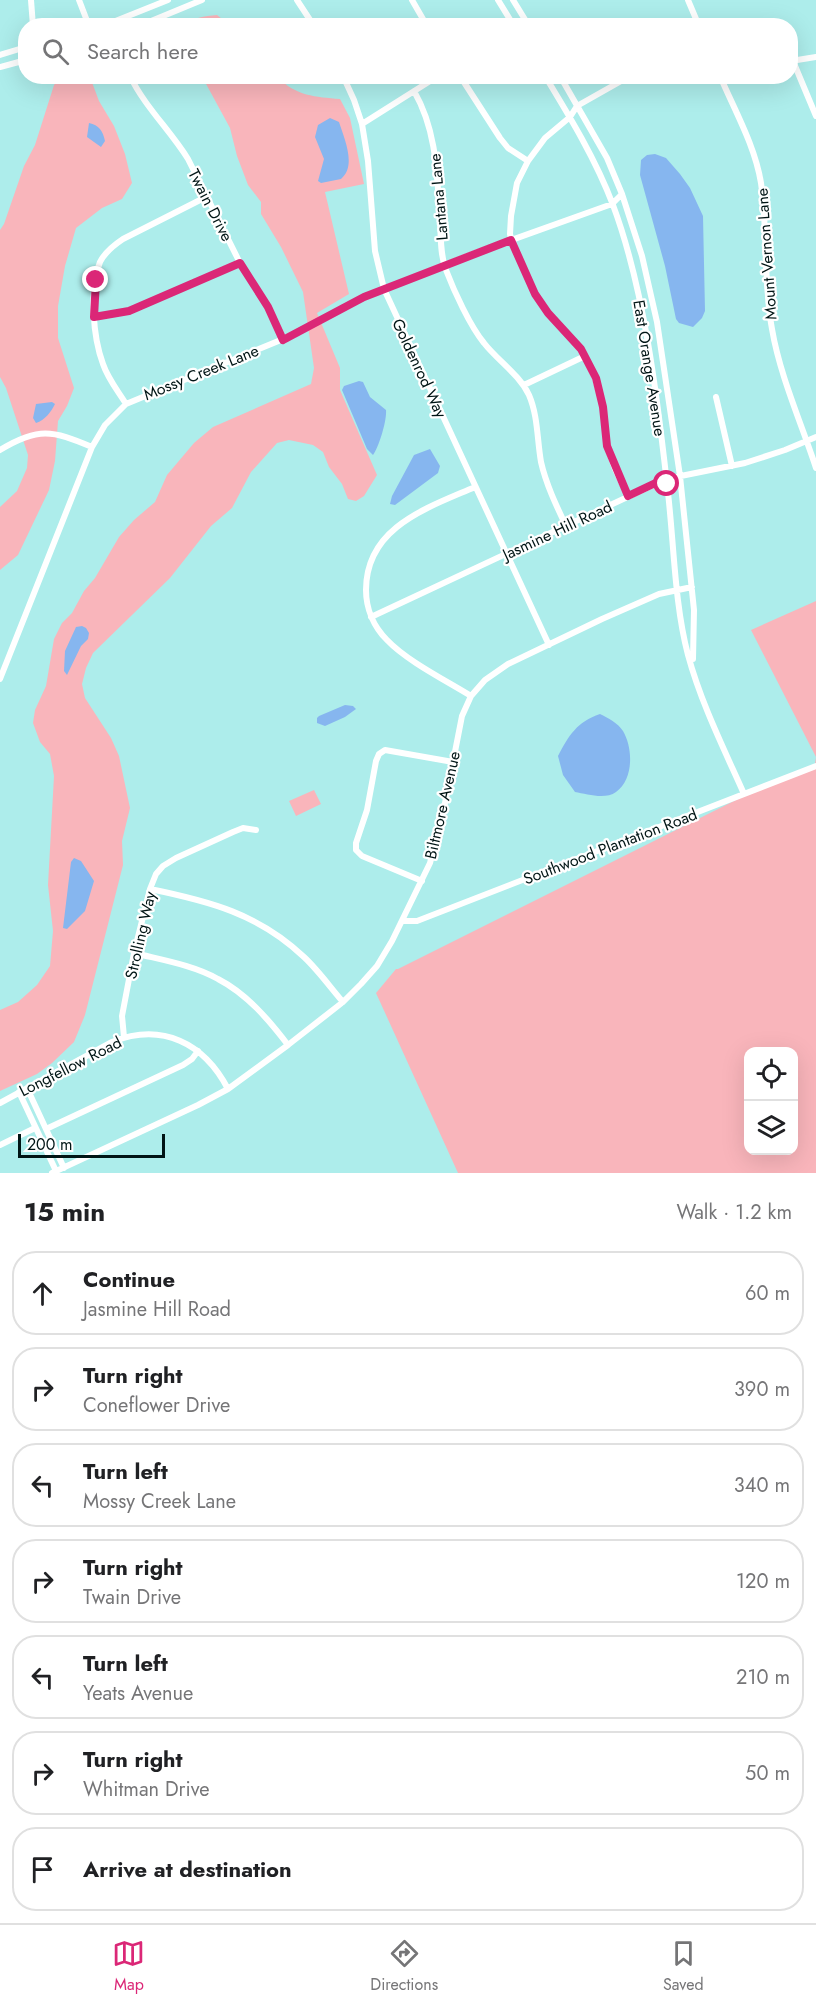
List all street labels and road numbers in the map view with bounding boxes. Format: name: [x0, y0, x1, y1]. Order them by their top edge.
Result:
street label: Lantana Lane: [423, 152, 454, 241]
street label: Twain Drive: [182, 165, 239, 245]
street label: Mount Vernon Lane: [750, 187, 783, 321]
street label: East Orange Avenue: [627, 298, 672, 438]
street label: Goldenrod Way: [386, 315, 453, 423]
street label: Mossy Creek Lane: [140, 339, 262, 406]
street label: Jasmine Hill Road: [497, 495, 616, 567]
street label: Biltmore Avenue: [419, 749, 466, 861]
street label: Southwood Plantation Road: [520, 803, 700, 890]
street label: Strolling Way: [119, 888, 162, 981]
street label: Longfellow Road: [15, 1031, 125, 1102]

